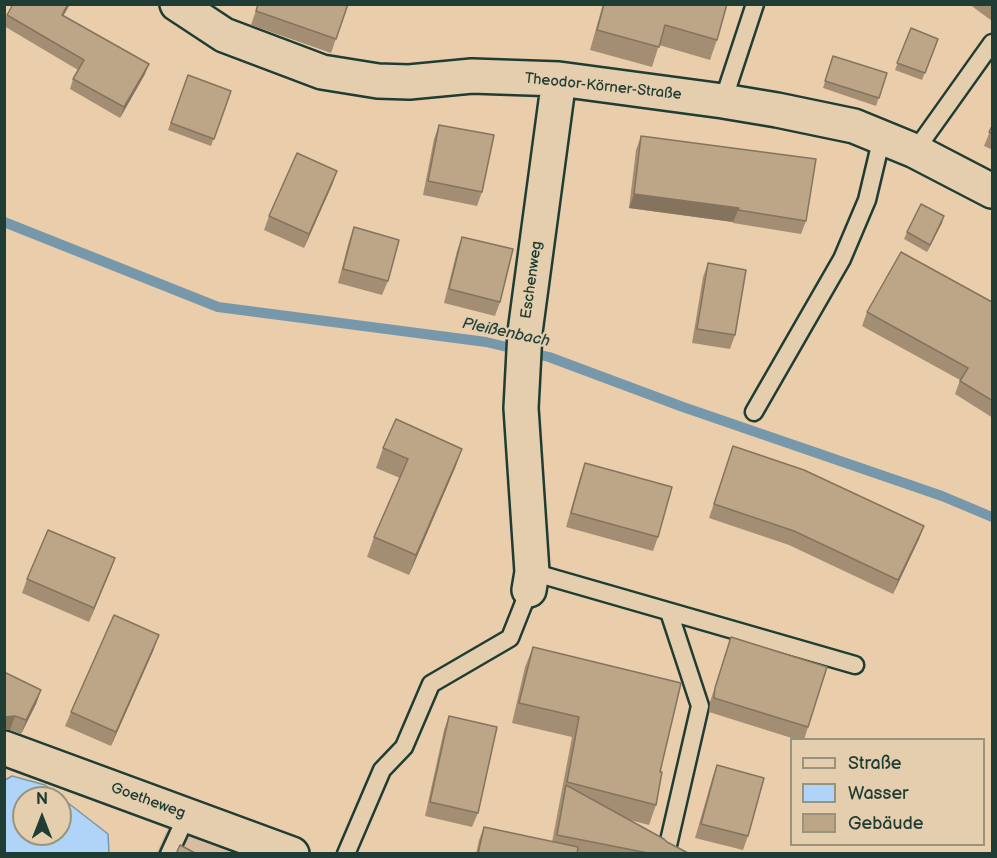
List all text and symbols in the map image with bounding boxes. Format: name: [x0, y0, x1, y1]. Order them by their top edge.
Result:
street label: Theodor-Körner-Straße: [524, 70, 682, 104]
street label: Eschenweg: [518, 240, 546, 320]
water label: Pleißenbach: [460, 314, 552, 352]
legend: [790, 738, 985, 846]
text: Straße: [848, 753, 901, 774]
street label: Goetheweg: [108, 779, 188, 823]
text: Wasser: [848, 783, 909, 804]
north arrow: [12, 786, 72, 846]
text: N: [36, 790, 48, 809]
text: Gebäude: [848, 813, 924, 834]

